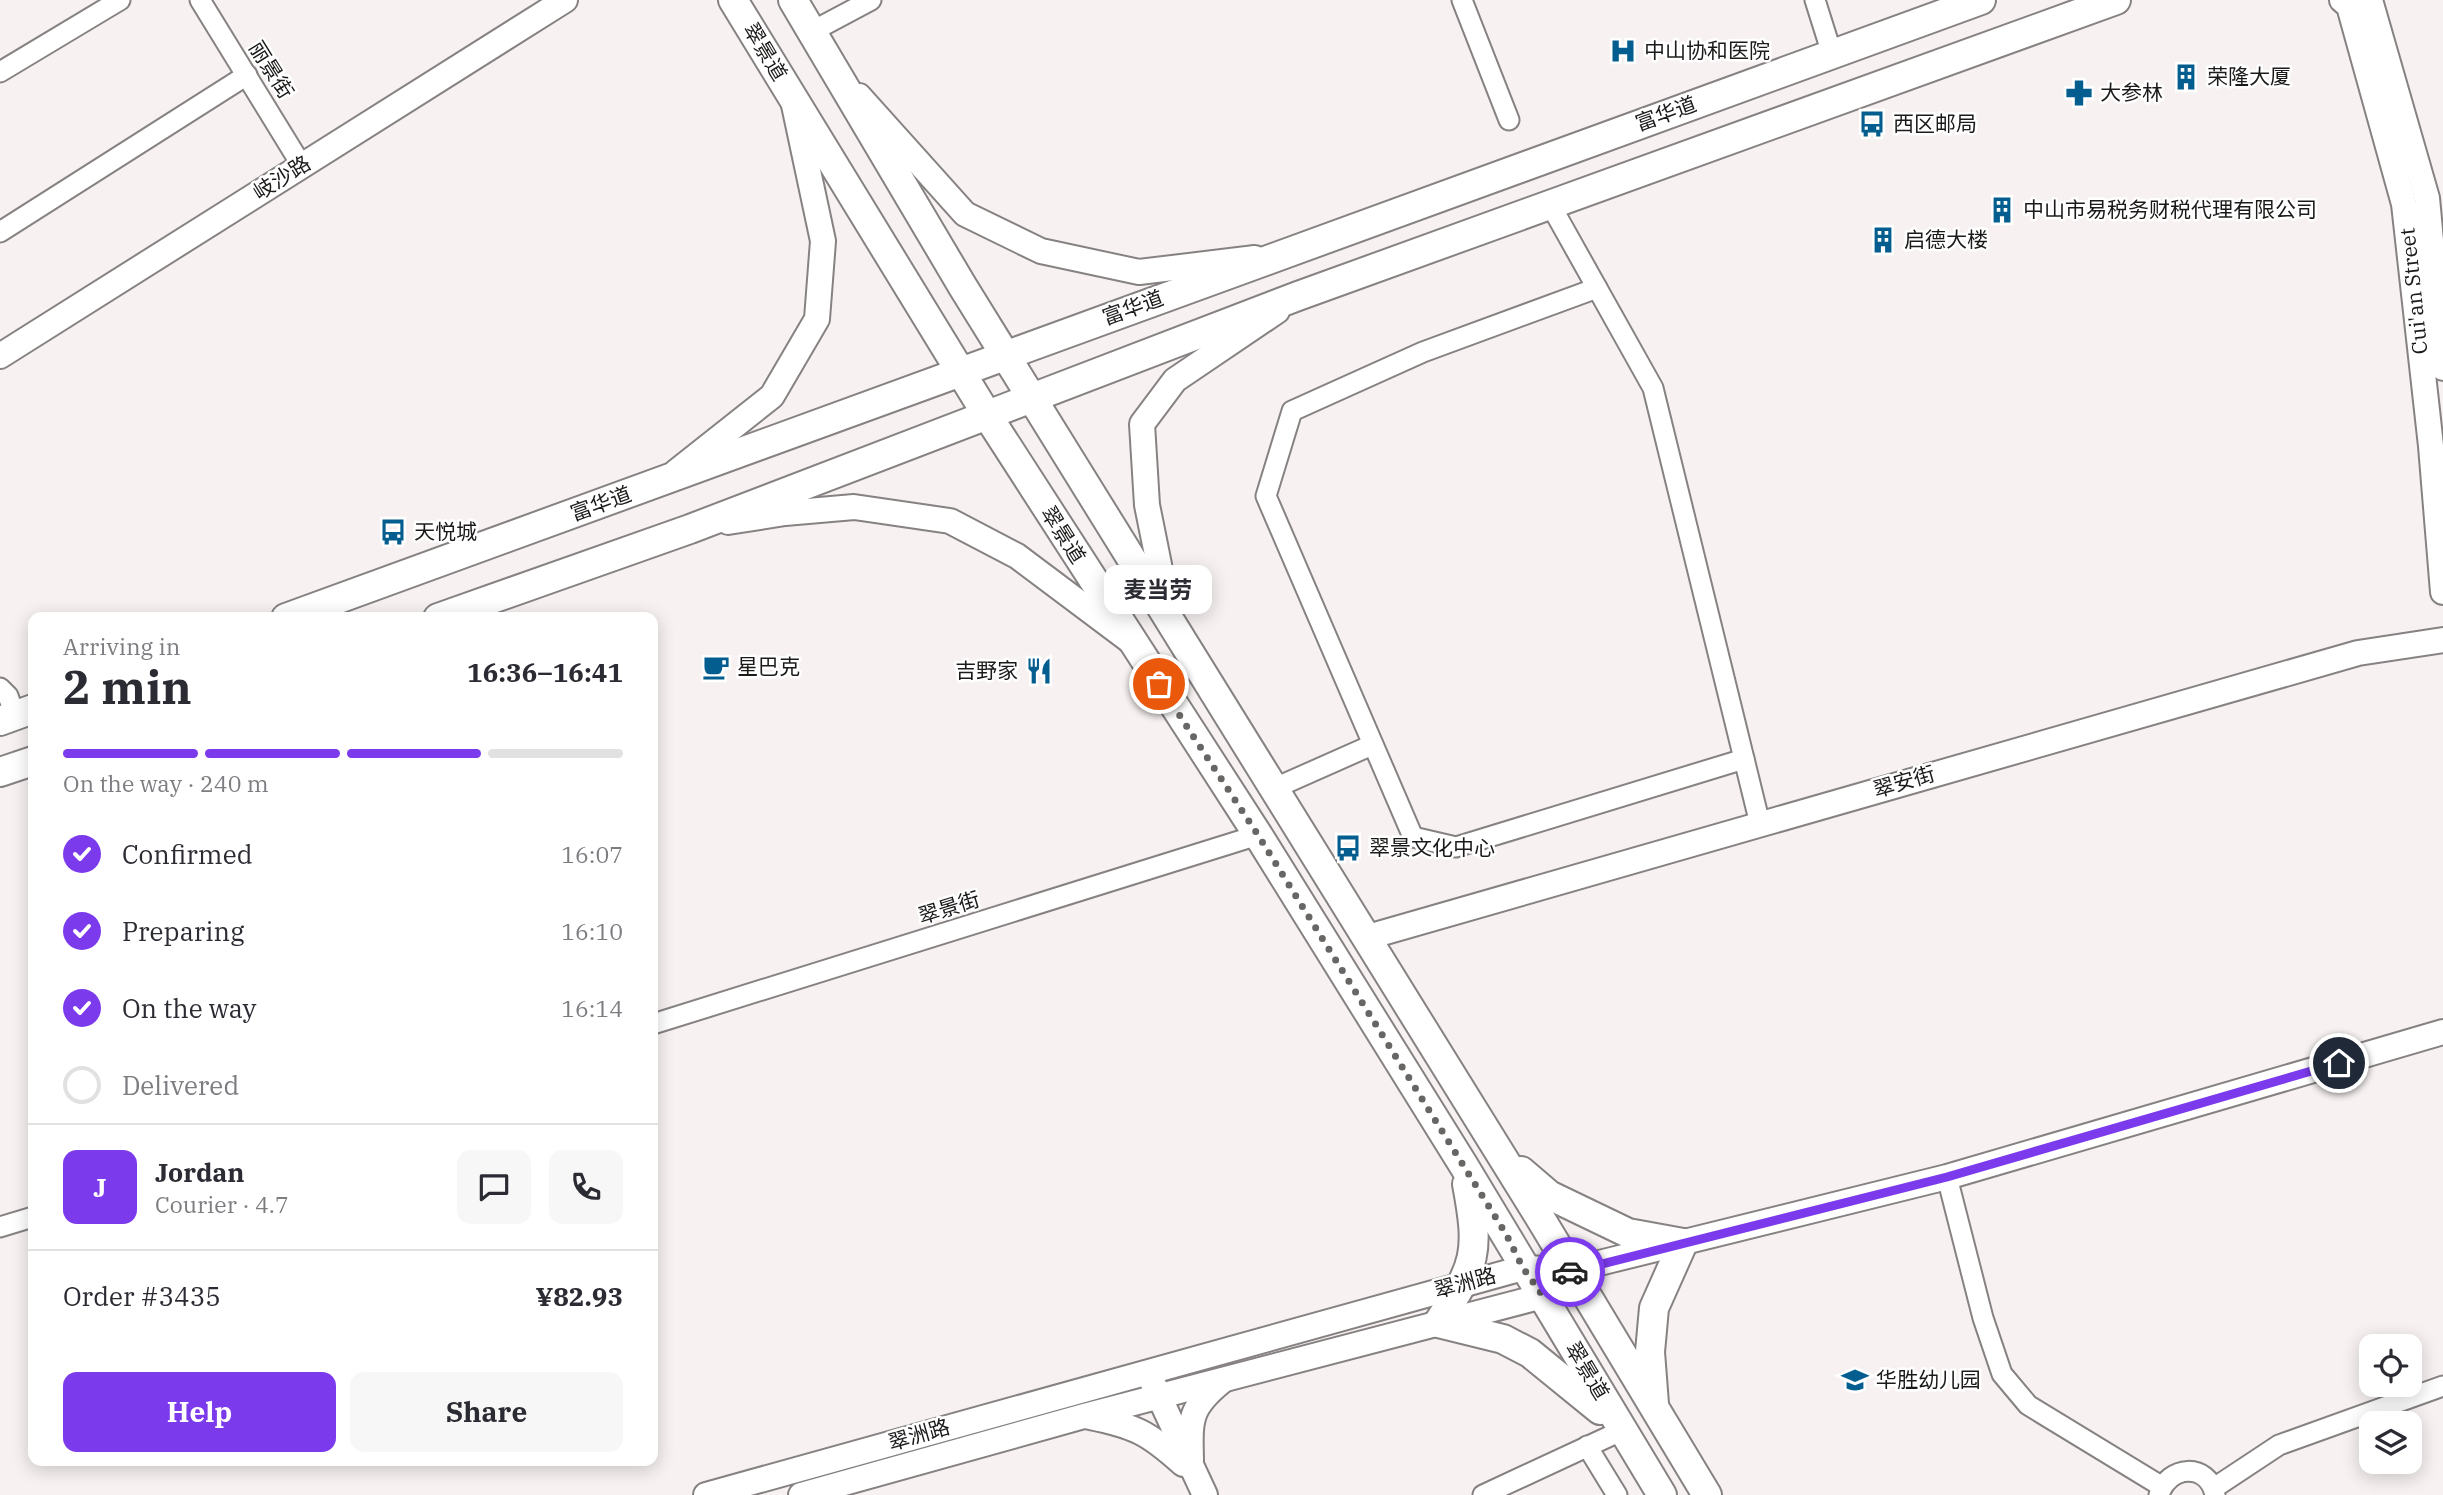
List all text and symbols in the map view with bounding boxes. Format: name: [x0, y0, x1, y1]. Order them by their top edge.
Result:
street label: 翠景道: [738, 17, 794, 86]
street label: 丽景街: [243, 35, 300, 104]
hospital icon: 中山协和医院: [1608, 36, 1638, 66]
place label: 中山协和医院: [1644, 36, 1770, 64]
building icon: 荣隆大厦: [2171, 62, 2201, 92]
place label: 荣隆大厦: [2207, 62, 2291, 90]
pharmacy icon: 大参林: [2064, 78, 2094, 108]
place label: 大参林: [2100, 78, 2163, 106]
street label: 富华道: [1631, 89, 1700, 137]
bus stop icon: 西区邮局: [1857, 109, 1887, 139]
place label: 西区邮局: [1893, 109, 1977, 137]
street label: 岐沙路: [247, 149, 316, 206]
building icon: 中山市易税务财税代理有限公司: [1987, 195, 2017, 225]
place label: 中山市易税务财税代理有限公司: [2023, 195, 2317, 223]
building icon: 启德大楼: [1868, 225, 1898, 255]
place label: 启德大楼: [1904, 225, 1988, 253]
street label: Cui'an Street: [2392, 226, 2434, 356]
street label: 富华道: [1098, 283, 1167, 331]
street label: 富华道: [566, 479, 635, 527]
street label: 翠景道: [1035, 500, 1092, 569]
bus stop icon: 天悦城: [378, 517, 408, 547]
place label: 天悦城: [414, 517, 477, 545]
callout: 麦当劳: [1105, 565, 1213, 614]
text: 麦当劳: [1124, 574, 1193, 604]
text: Arriving in: [63, 631, 180, 661]
cafe icon: 星巴克: [701, 652, 731, 682]
place label: 星巴克: [737, 652, 800, 680]
pin: [1129, 654, 1189, 714]
text: 16:36–16:41: [467, 655, 623, 689]
place label: 吉野家: [955, 656, 1018, 684]
restaurant icon: 吉野家: [1024, 656, 1054, 686]
text: 2 min: [63, 657, 192, 717]
icon: bag: [1140, 665, 1178, 703]
street label: 翠安街: [1870, 759, 1938, 803]
text: On the way · 240 m: [63, 768, 269, 798]
bus stop icon: 翠景文化中心: [1333, 833, 1363, 863]
place label: 翠景文化中心: [1369, 833, 1495, 861]
icon: check: [63, 835, 101, 873]
text: Confirmed: [122, 837, 253, 871]
text: 16:07: [561, 839, 623, 869]
street label: 翠景街: [914, 884, 983, 930]
icon: check: [63, 912, 101, 950]
text: Preparing: [122, 914, 244, 948]
text: 16:10: [561, 916, 623, 946]
icon: check: [63, 989, 101, 1027]
text: On the way: [122, 991, 256, 1025]
text: 16:14: [561, 993, 623, 1023]
pin: [2309, 1033, 2369, 1093]
icon: home: [2320, 1044, 2358, 1082]
text: Delivered: [122, 1068, 239, 1102]
button: chat: [457, 1150, 531, 1224]
button: phone: [549, 1150, 623, 1224]
text: Jordan: [155, 1155, 245, 1189]
text: J: [93, 1170, 107, 1204]
text: Courier · 4.7: [155, 1189, 289, 1219]
courier: [1535, 1237, 1605, 1307]
icon: car: [1551, 1253, 1589, 1291]
street label: 翠洲路: [1431, 1260, 1499, 1304]
text: Order #3435: [63, 1279, 221, 1313]
text: ¥82.93: [536, 1279, 623, 1313]
map controls: [2359, 1334, 2422, 1474]
button: locate: [2359, 1334, 2422, 1397]
street label: 翠景道: [1560, 1336, 1616, 1405]
school or university icon: 华胜幼儿园: [1840, 1365, 1870, 1395]
place label: 华胜幼儿园: [1876, 1365, 1981, 1393]
button: Help: [63, 1372, 336, 1452]
button: Share: [350, 1372, 623, 1452]
button: layers: [2359, 1411, 2422, 1474]
street label: 翠洲路: [885, 1412, 953, 1456]

